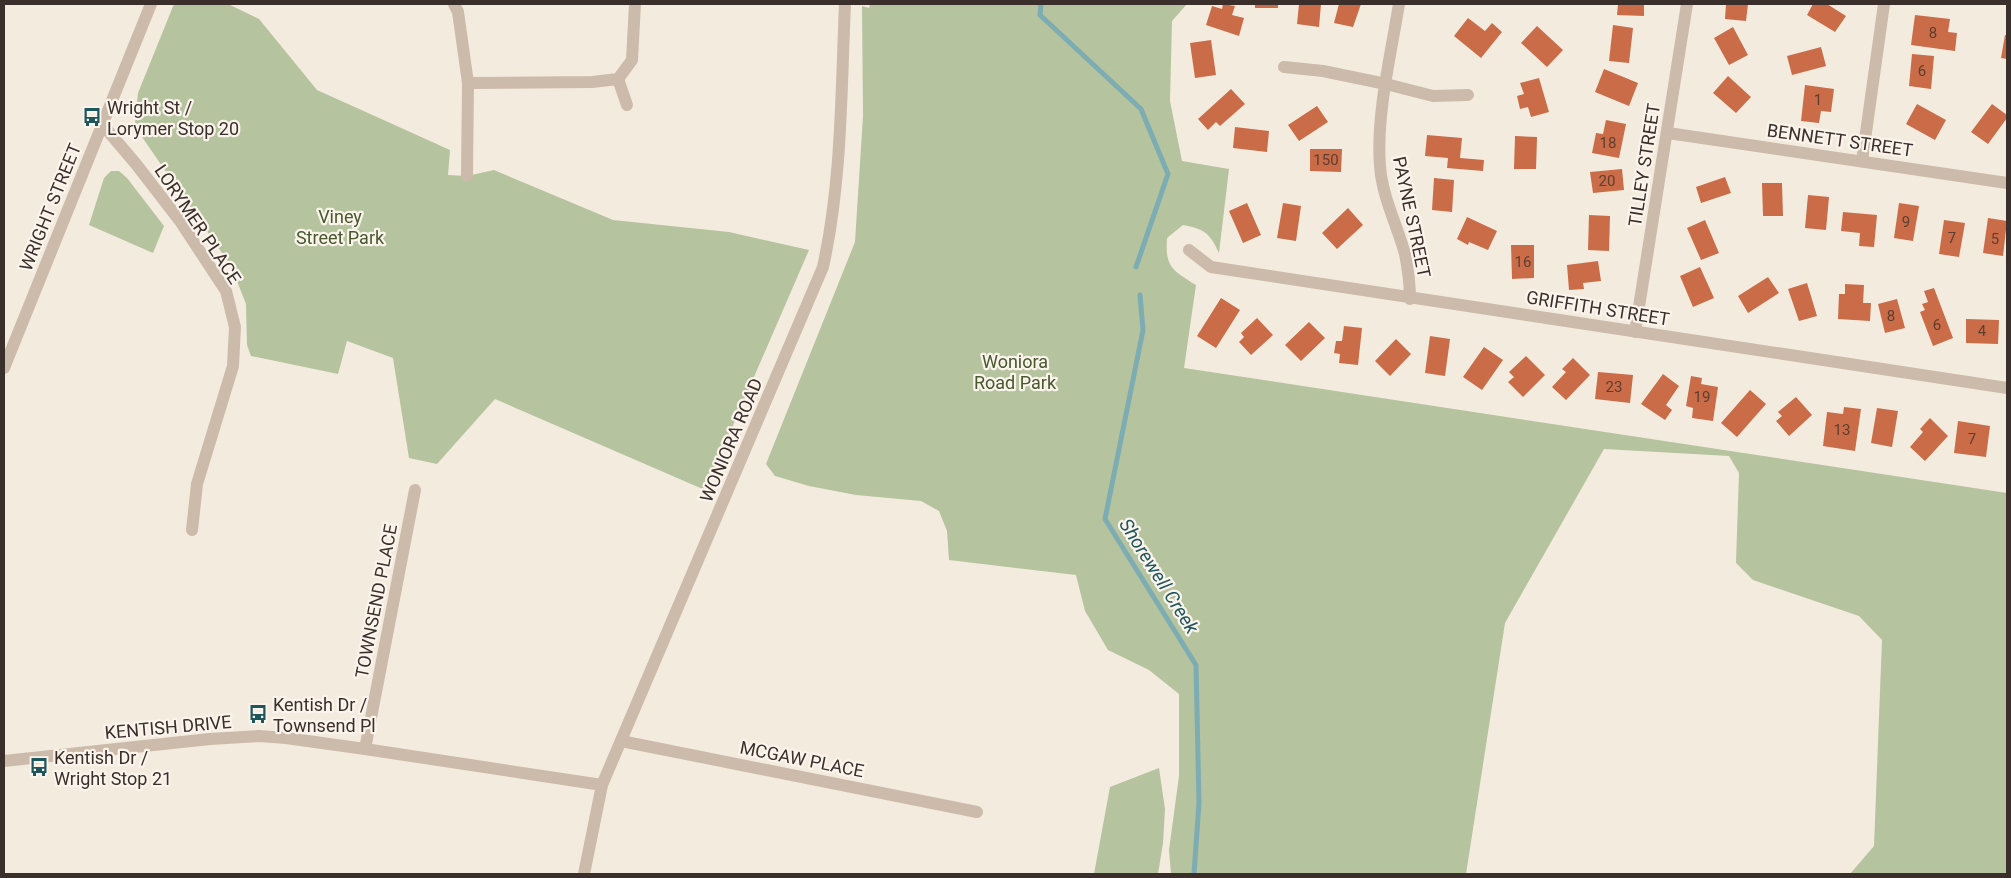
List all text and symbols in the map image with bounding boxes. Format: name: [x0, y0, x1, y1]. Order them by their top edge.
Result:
house number: 8: [1929, 24, 1937, 42]
house number: 6: [1918, 62, 1926, 80]
house number: 1: [1814, 91, 1822, 109]
place label: Wright St / Lorymer Stop 20: [107, 97, 239, 139]
street label: TILLEY STREET: [1624, 102, 1664, 228]
bus stop icon: Wright St / Lorymer Stop 20: [81, 106, 103, 128]
street label: BENNETT STREET: [1766, 119, 1915, 161]
house number: 18: [1600, 134, 1616, 152]
street label: WRIGHT STREET: [15, 140, 85, 274]
house number: 150: [1313, 151, 1339, 169]
street label: PAYNE STREET: [1389, 155, 1435, 280]
street label: LORYMER PLACE: [150, 160, 246, 288]
house number: 20: [1599, 172, 1615, 190]
park label: Viney Street Park: [296, 206, 385, 248]
house number: 9: [1902, 213, 1910, 231]
house number: 7: [1948, 229, 1956, 247]
house number: 5: [1991, 230, 1999, 248]
house number: 16: [1515, 253, 1531, 271]
street label: GRIFFITH STREET: [1525, 286, 1671, 330]
house number: 8: [1887, 307, 1895, 325]
house number: 6: [1933, 316, 1941, 334]
house number: 4: [1978, 322, 1987, 340]
park label: Woniora Road Park: [974, 351, 1057, 393]
street label: WONIORA ROAD: [695, 375, 767, 505]
house number: 23: [1606, 378, 1622, 396]
house number: 19: [1694, 388, 1710, 406]
house number: 13: [1834, 421, 1850, 439]
house number: 7: [1968, 430, 1976, 448]
water label: Shorewell Creek: [1114, 514, 1204, 638]
street label: TOWNSEND PLACE: [351, 522, 401, 680]
place label: Kentish Dr / Townsend Pl: [273, 694, 376, 736]
bus stop icon: Kentish Dr / Townsend Pl: [247, 703, 269, 725]
street label: KENTISH DRIVE: [104, 711, 232, 743]
street label: MCGAW PLACE: [738, 737, 866, 781]
place label: Kentish Dr / Wright Stop 21: [54, 747, 172, 789]
bus stop icon: Kentish Dr / Wright Stop 21: [28, 756, 50, 778]

